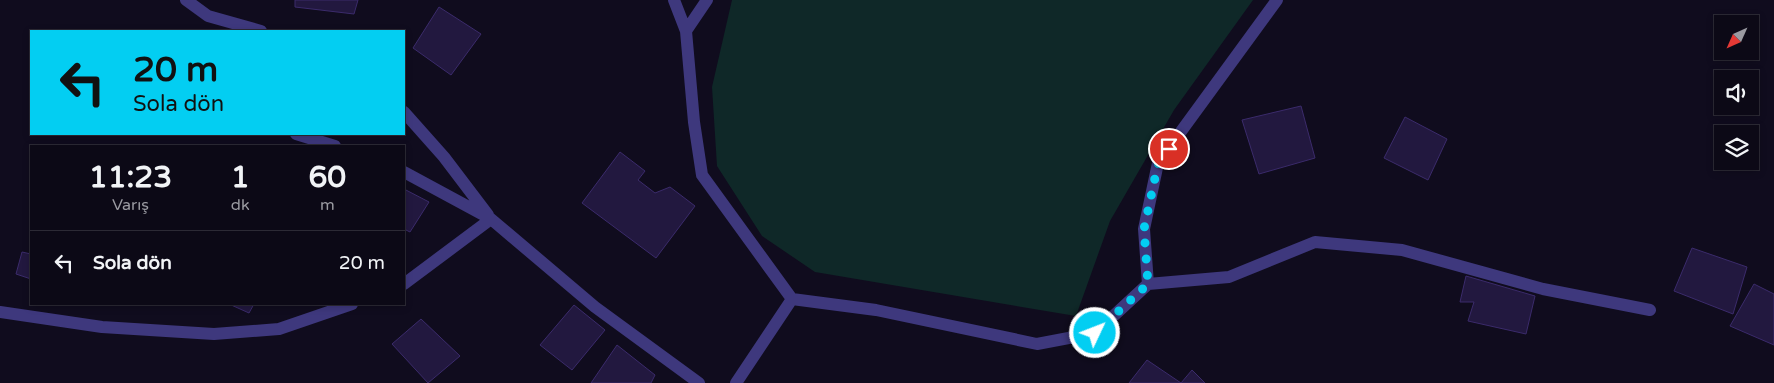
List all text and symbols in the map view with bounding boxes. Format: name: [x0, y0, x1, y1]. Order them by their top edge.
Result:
north arrow: [1714, 15, 1759, 60]
map controls: [1714, 15, 1759, 170]
text: 20 m: [133, 49, 218, 91]
icon: left: [50, 50, 115, 115]
button: sound: [1714, 70, 1759, 115]
text: Sola dön: [133, 91, 224, 117]
button: layers: [1714, 125, 1759, 170]
pin: [1148, 128, 1190, 170]
icon: arrive: [1155, 135, 1183, 163]
text: 11:23: [89, 159, 172, 196]
text: 1: [231, 159, 250, 196]
text: 60: [308, 159, 346, 196]
text: Varış: [112, 195, 149, 215]
text: dk: [231, 195, 250, 215]
text: m: [320, 195, 335, 215]
icon: left: [50, 249, 78, 277]
text: Sola dön: [93, 252, 172, 274]
text: 20 m: [339, 252, 385, 274]
position arrow: [1068, 306, 1120, 358]

